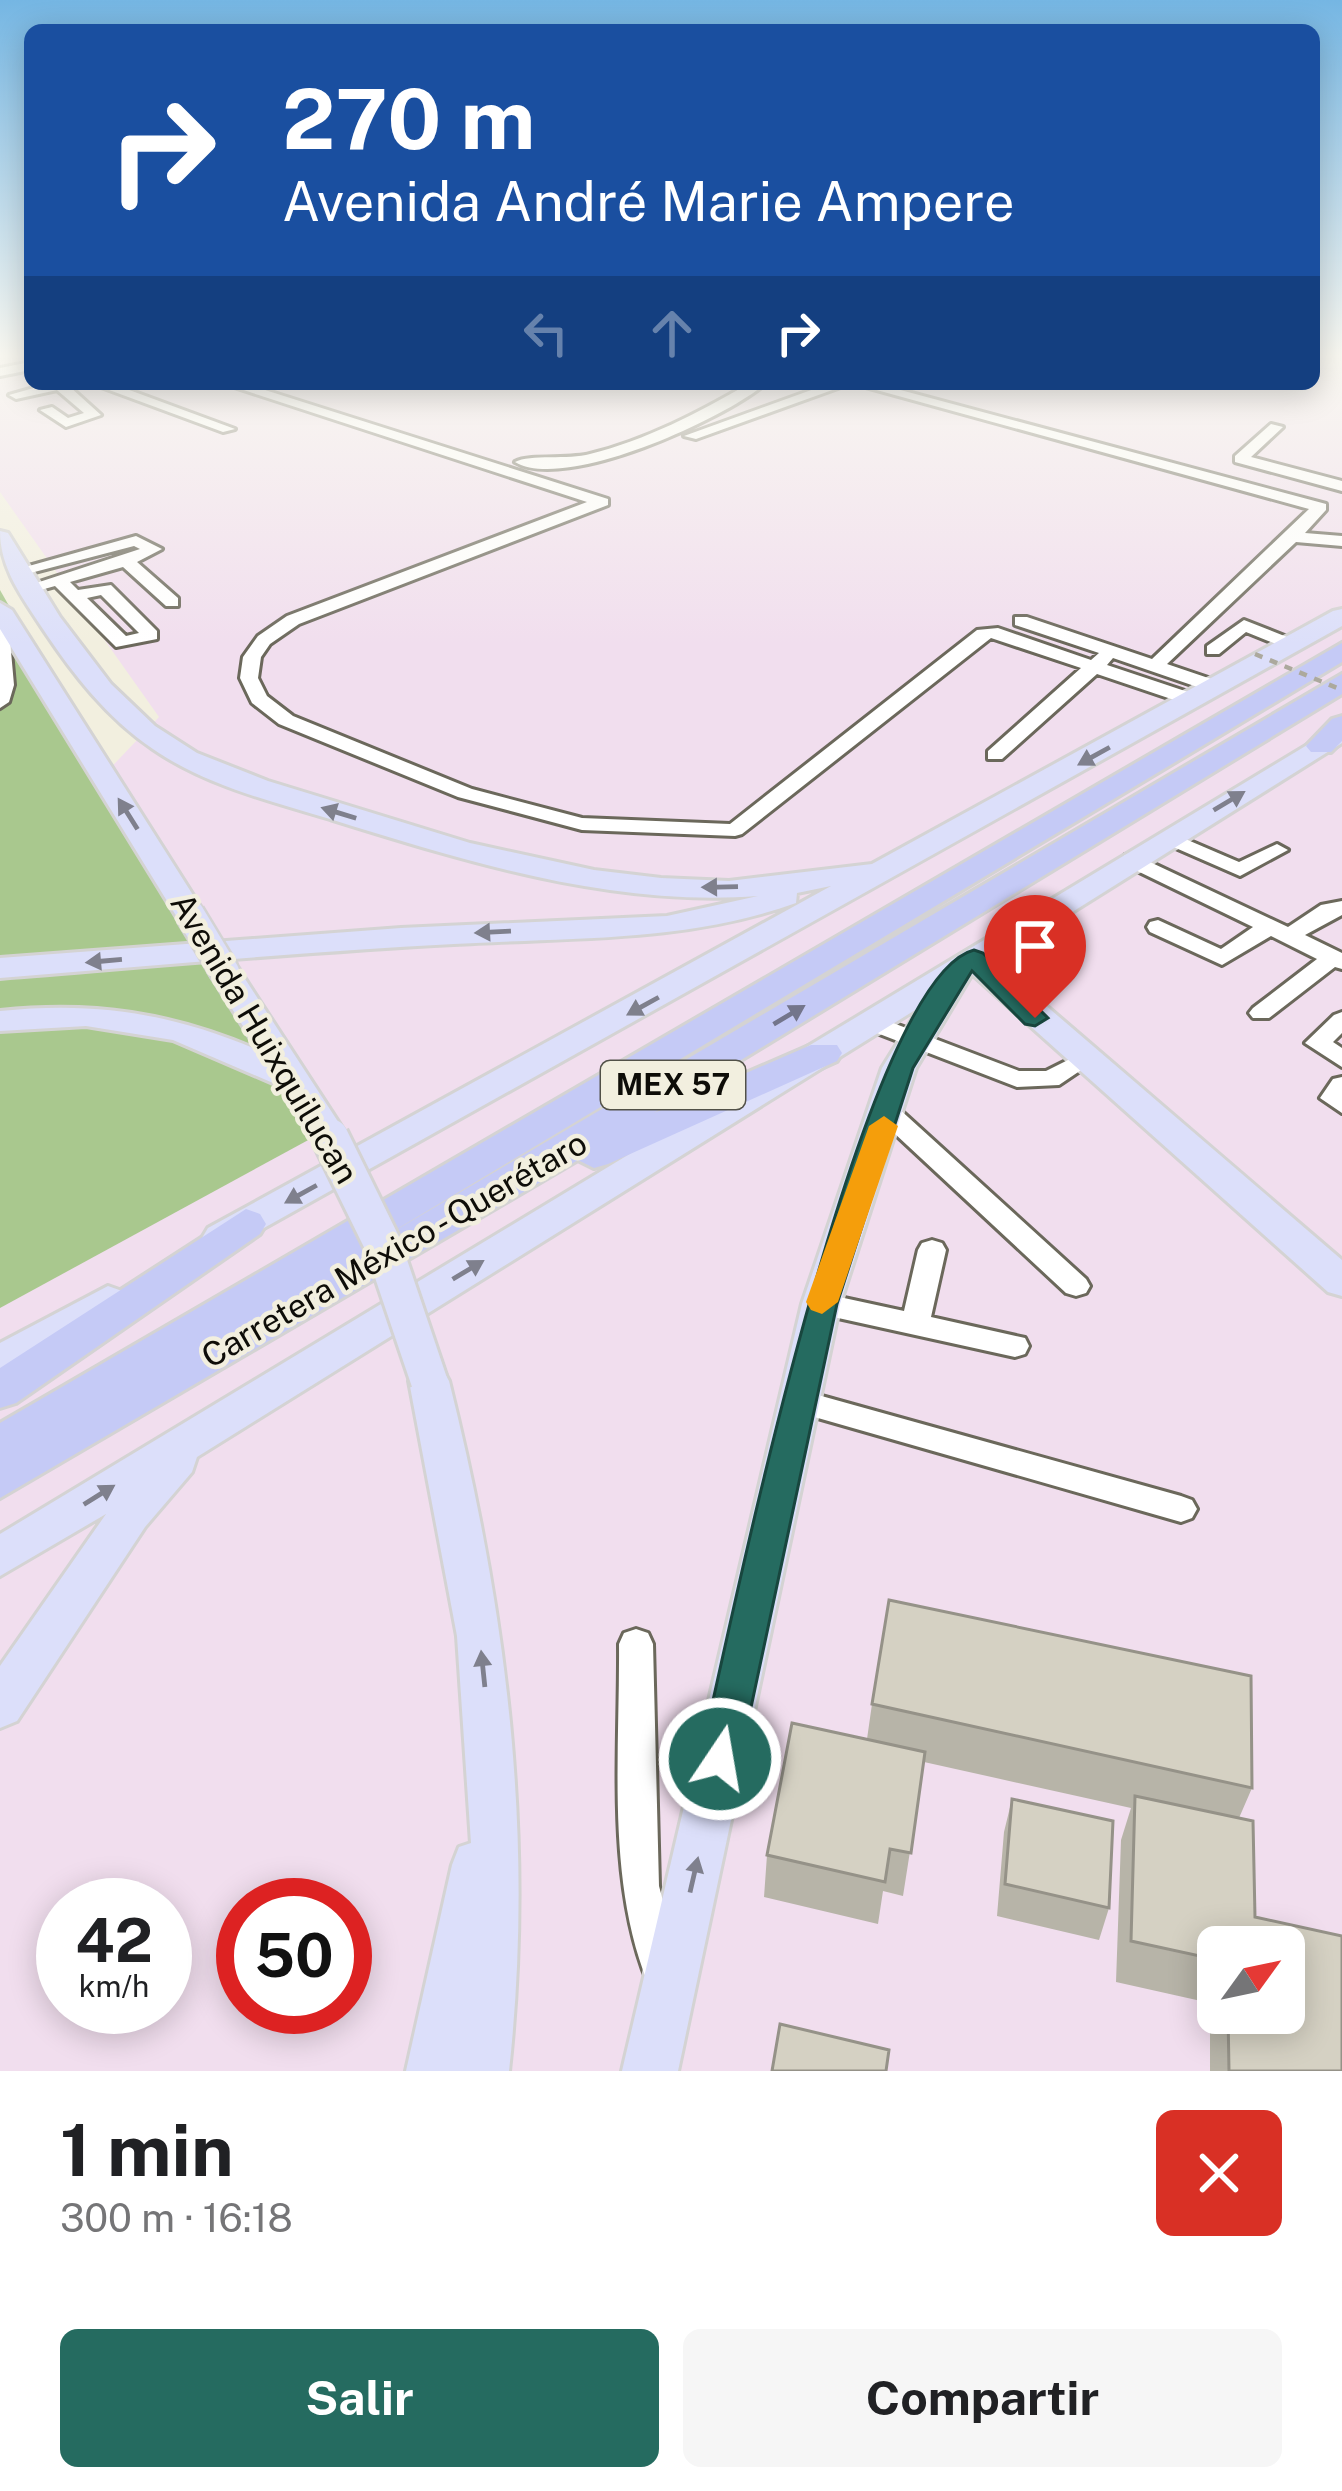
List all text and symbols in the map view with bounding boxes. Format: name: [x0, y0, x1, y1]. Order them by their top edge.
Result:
text: 270 m: [282, 69, 535, 168]
icon: right: [84, 72, 240, 228]
text: Avenida André Marie Ampere: [282, 170, 1015, 233]
icon: left: [513, 300, 579, 366]
icon: ahead: [639, 300, 705, 366]
icon: right: [765, 300, 831, 366]
one-way arrow: [1077, 745, 1111, 766]
one-way arrow: [1212, 791, 1246, 812]
one-way arrow: [118, 798, 140, 831]
one-way arrow: [320, 802, 357, 821]
one-way arrow: [700, 877, 738, 897]
street label: Avenida Huixquilucan: [163, 886, 367, 1190]
pin: [984, 895, 1086, 1018]
icon: arrive: [1002, 913, 1068, 979]
one-way arrow: [473, 923, 511, 942]
one-way arrow: [85, 951, 122, 970]
one-way arrow: [625, 995, 660, 1016]
one-way arrow: [772, 1006, 806, 1027]
road number: MEX 57: [601, 1061, 745, 1109]
street label: Carretera México - Querétaro: [195, 1123, 593, 1375]
one-way arrow: [283, 1183, 318, 1204]
one-way arrow: [451, 1260, 485, 1281]
one-way arrow: [83, 1485, 116, 1507]
one-way arrow: [473, 1650, 492, 1688]
position arrow: [657, 1696, 783, 1822]
one-way arrow: [686, 1855, 705, 1893]
speed limit sign: 50: [216, 1878, 372, 2034]
text: 42: [75, 1905, 153, 1976]
north arrow: [1197, 1926, 1305, 2034]
map controls: [1197, 1926, 1305, 2034]
text: km/h: [79, 1968, 149, 2004]
text: 1 min: [60, 2108, 234, 2192]
button: close: [1156, 2110, 1282, 2236]
text: 300 m · 16:18: [60, 2195, 293, 2241]
button: Salir: [60, 2329, 659, 2467]
button: Compartir: [683, 2329, 1282, 2467]

